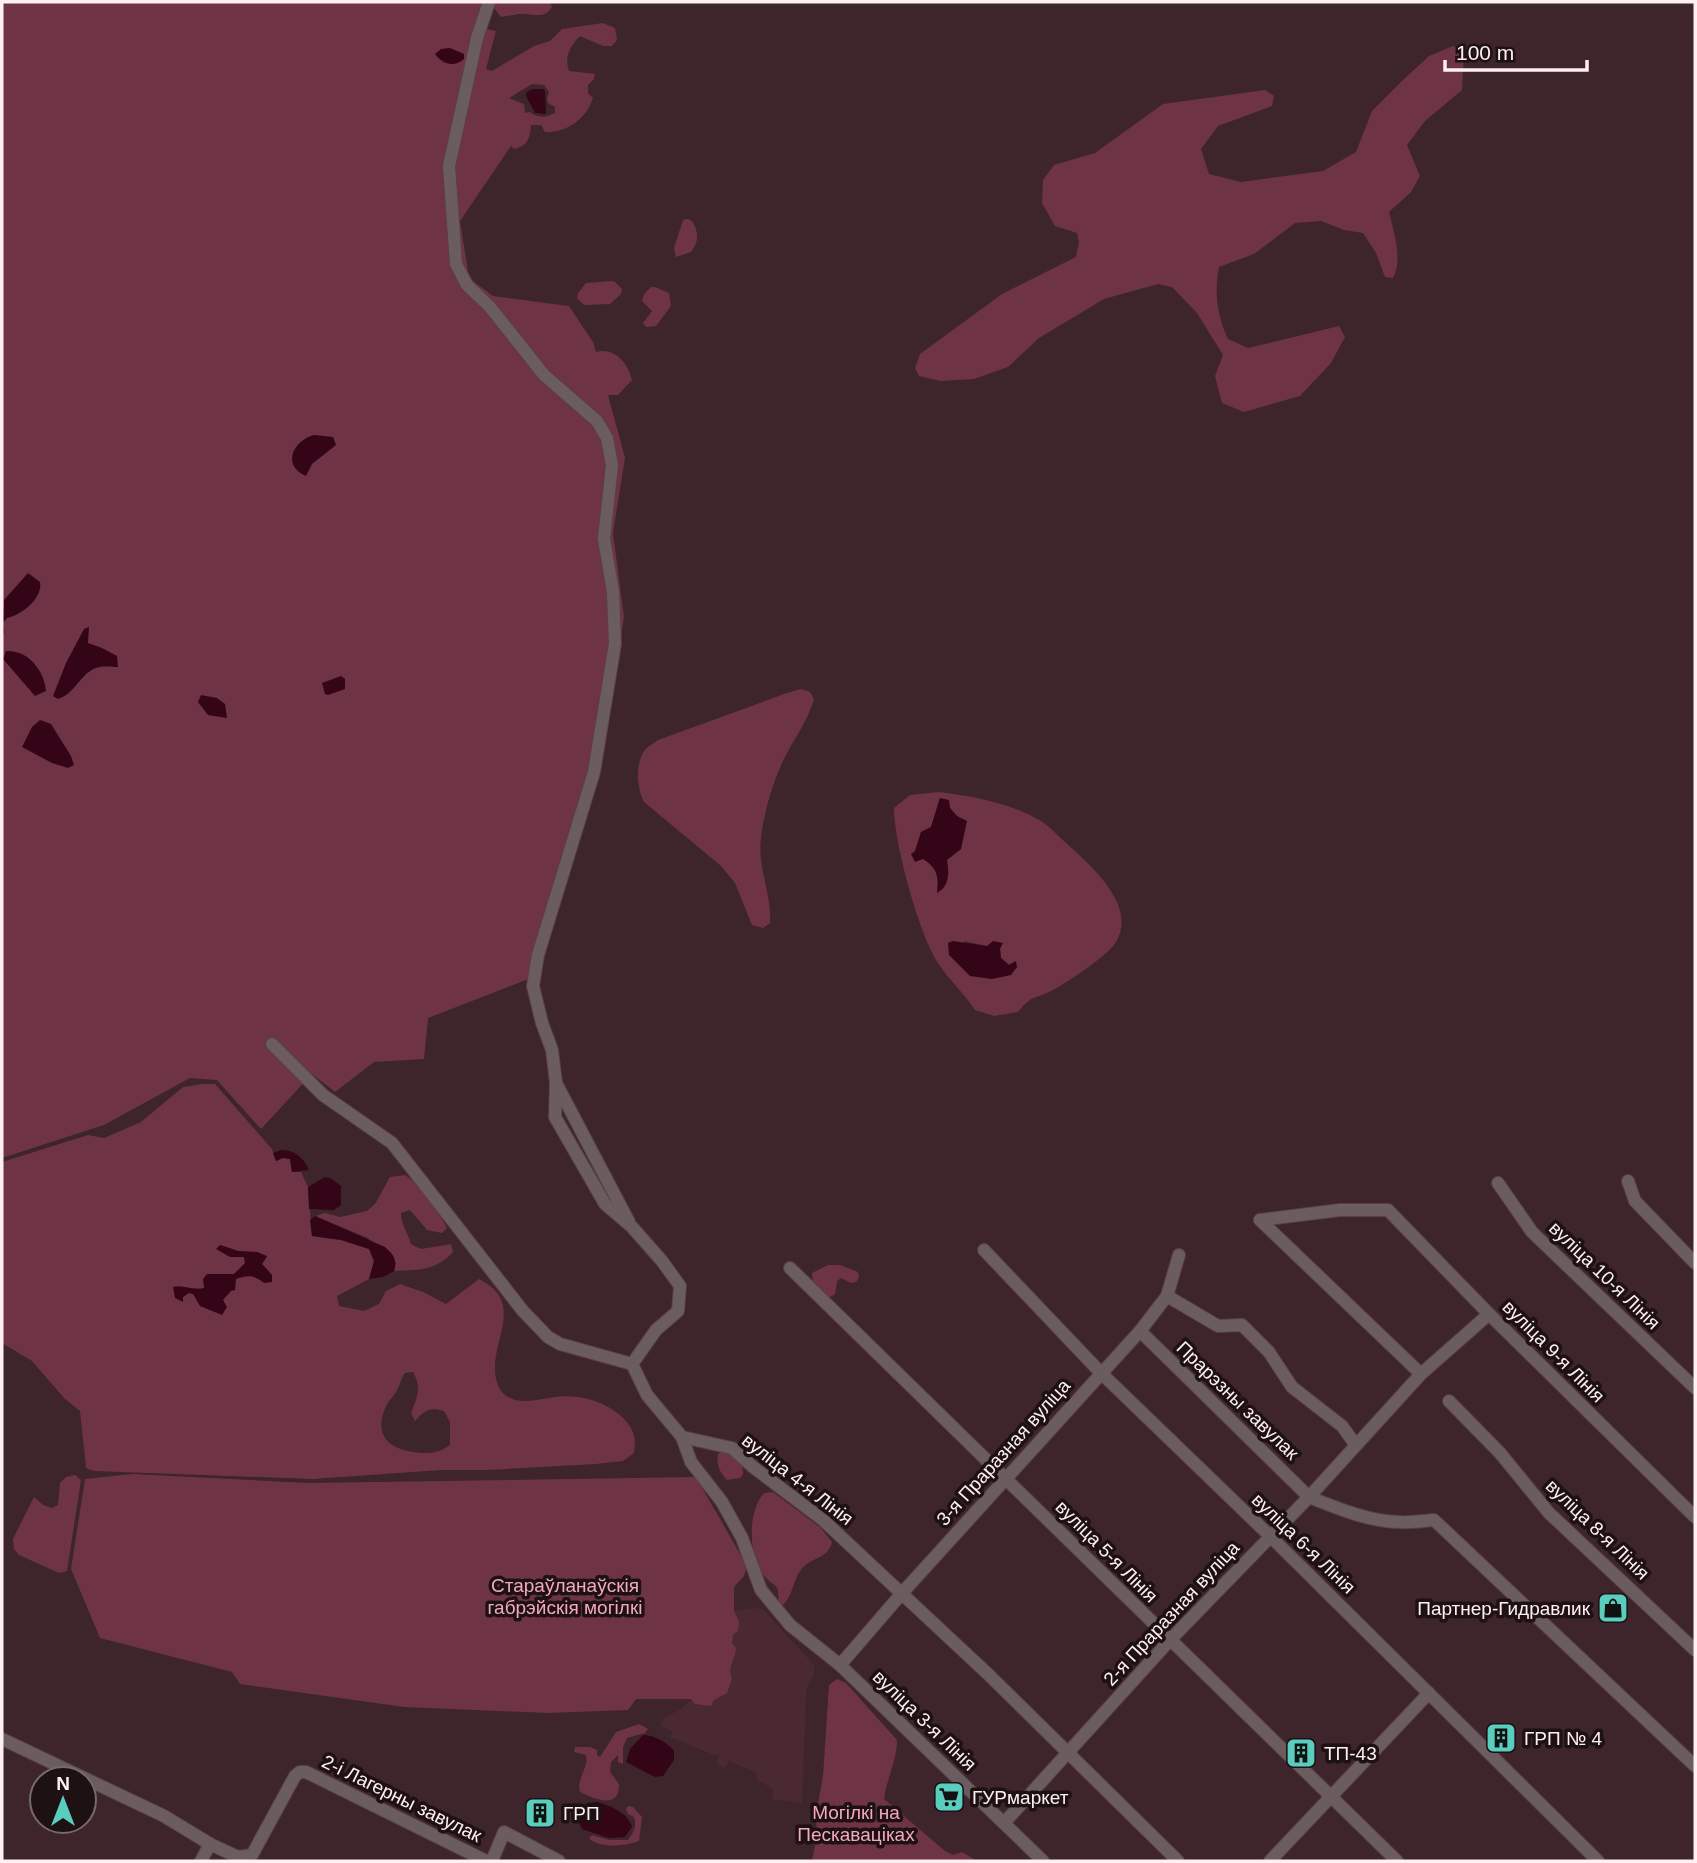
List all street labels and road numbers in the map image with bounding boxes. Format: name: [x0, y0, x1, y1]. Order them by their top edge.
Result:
street label: вуліца 10-я Лінія: [1545, 1217, 1664, 1333]
street label: вуліца 9-я Лінія: [1499, 1296, 1609, 1406]
street label: Прарэзны завулак: [1172, 1337, 1303, 1464]
street label: 3-я Праразная вуліца: [932, 1375, 1075, 1530]
street label: вуліца 4-я Лінія: [738, 1430, 857, 1529]
street label: вуліца 8-я Лінія: [1542, 1475, 1653, 1584]
street label: вуліца 6-я Лінія: [1248, 1489, 1359, 1598]
street label: вуліца 5-я Лінія: [1052, 1496, 1162, 1606]
street label: 2-я Праразная вуліца: [1099, 1537, 1244, 1690]
street label: вуліца 3-я Лінія: [869, 1666, 980, 1775]
street label: 2-і Лагерны завулак: [319, 1751, 485, 1846]

